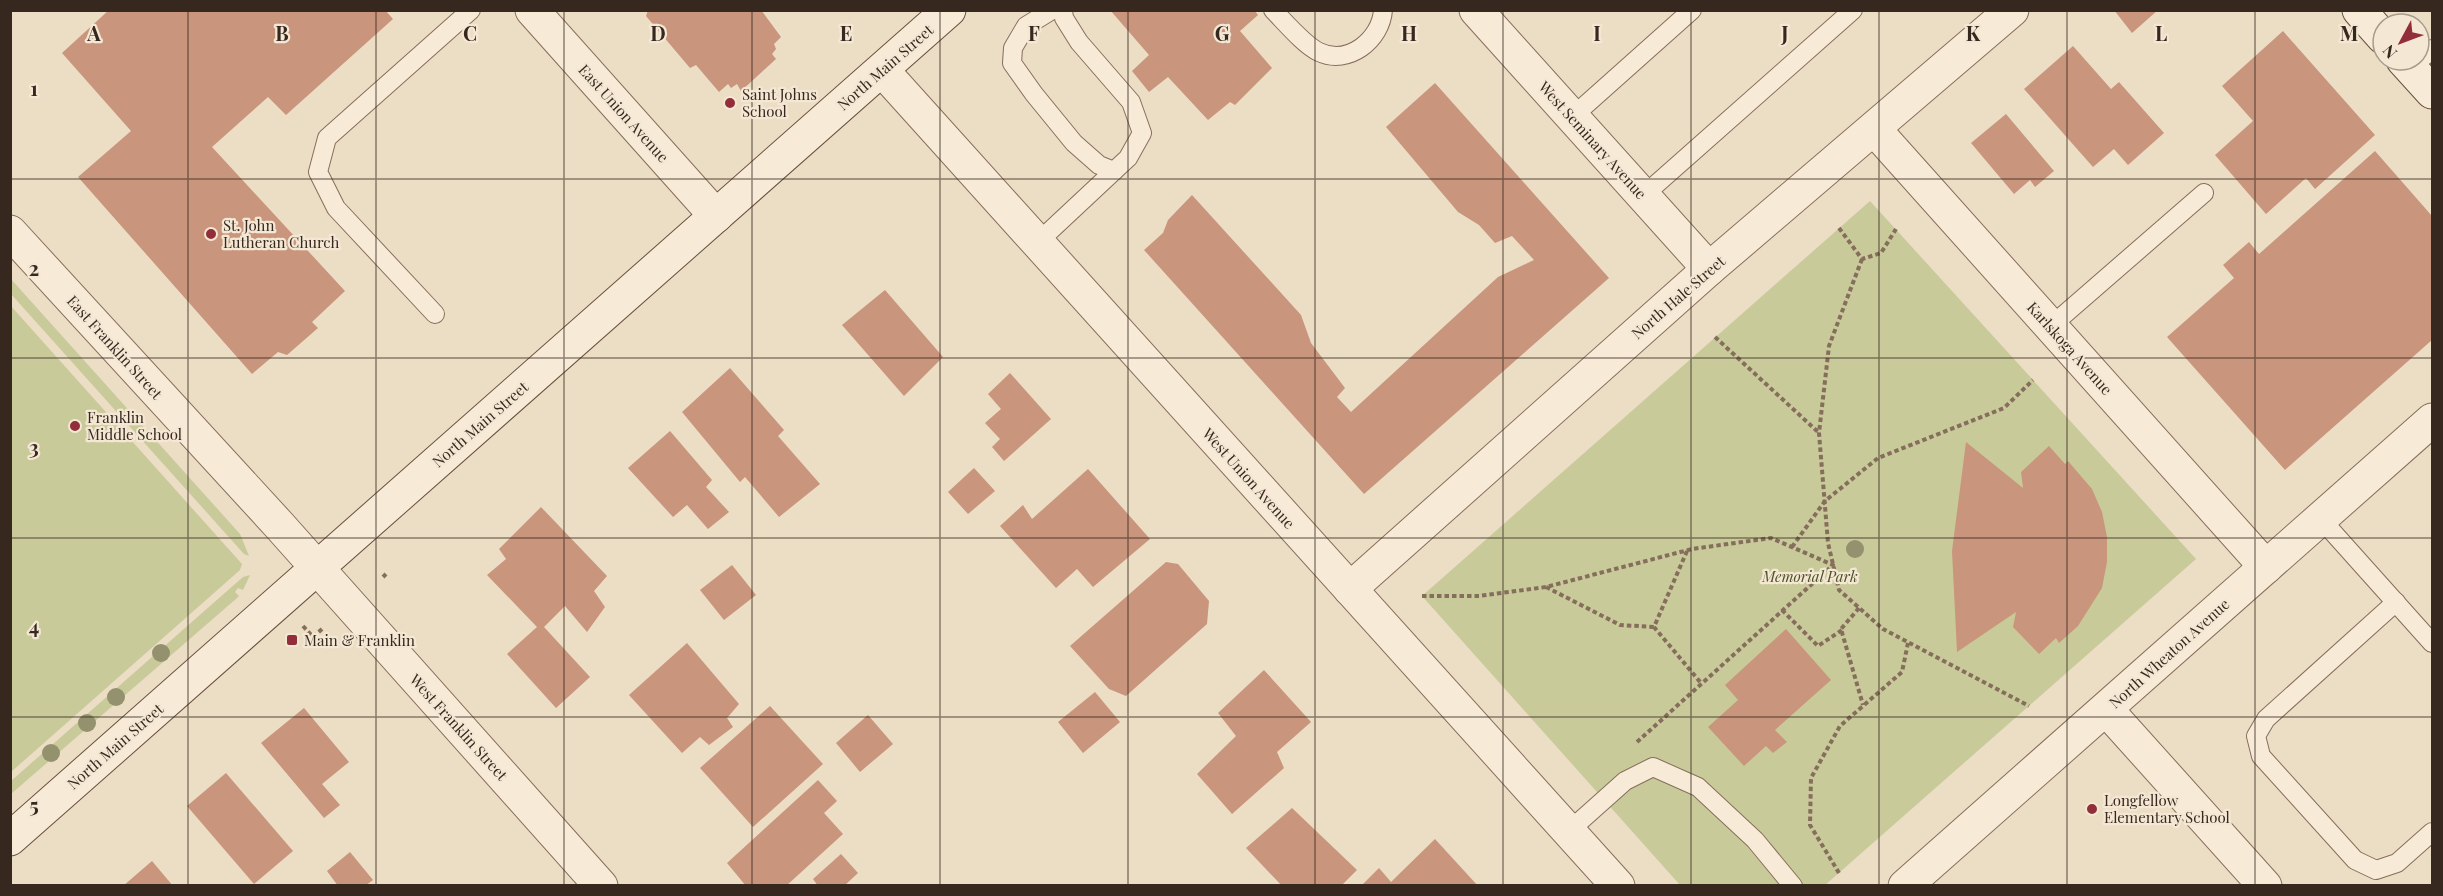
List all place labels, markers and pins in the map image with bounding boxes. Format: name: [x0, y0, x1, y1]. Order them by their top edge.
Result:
place label: Saint Johns School: [742, 84, 817, 121]
marker: Saint Johns School: [723, 96, 737, 110]
place label: St. John Lutheran Church: [223, 215, 340, 252]
marker: St. John Lutheran Church: [204, 227, 218, 241]
place label: Franklin Middle School: [87, 407, 182, 444]
marker: Franklin Middle School: [68, 419, 82, 433]
place label: Main & Franklin: [304, 630, 415, 650]
marker: Main & Franklin: [285, 633, 299, 647]
place label: Longfellow Elementary School: [2104, 790, 2230, 827]
marker: Longfellow Elementary School: [2085, 802, 2099, 816]

